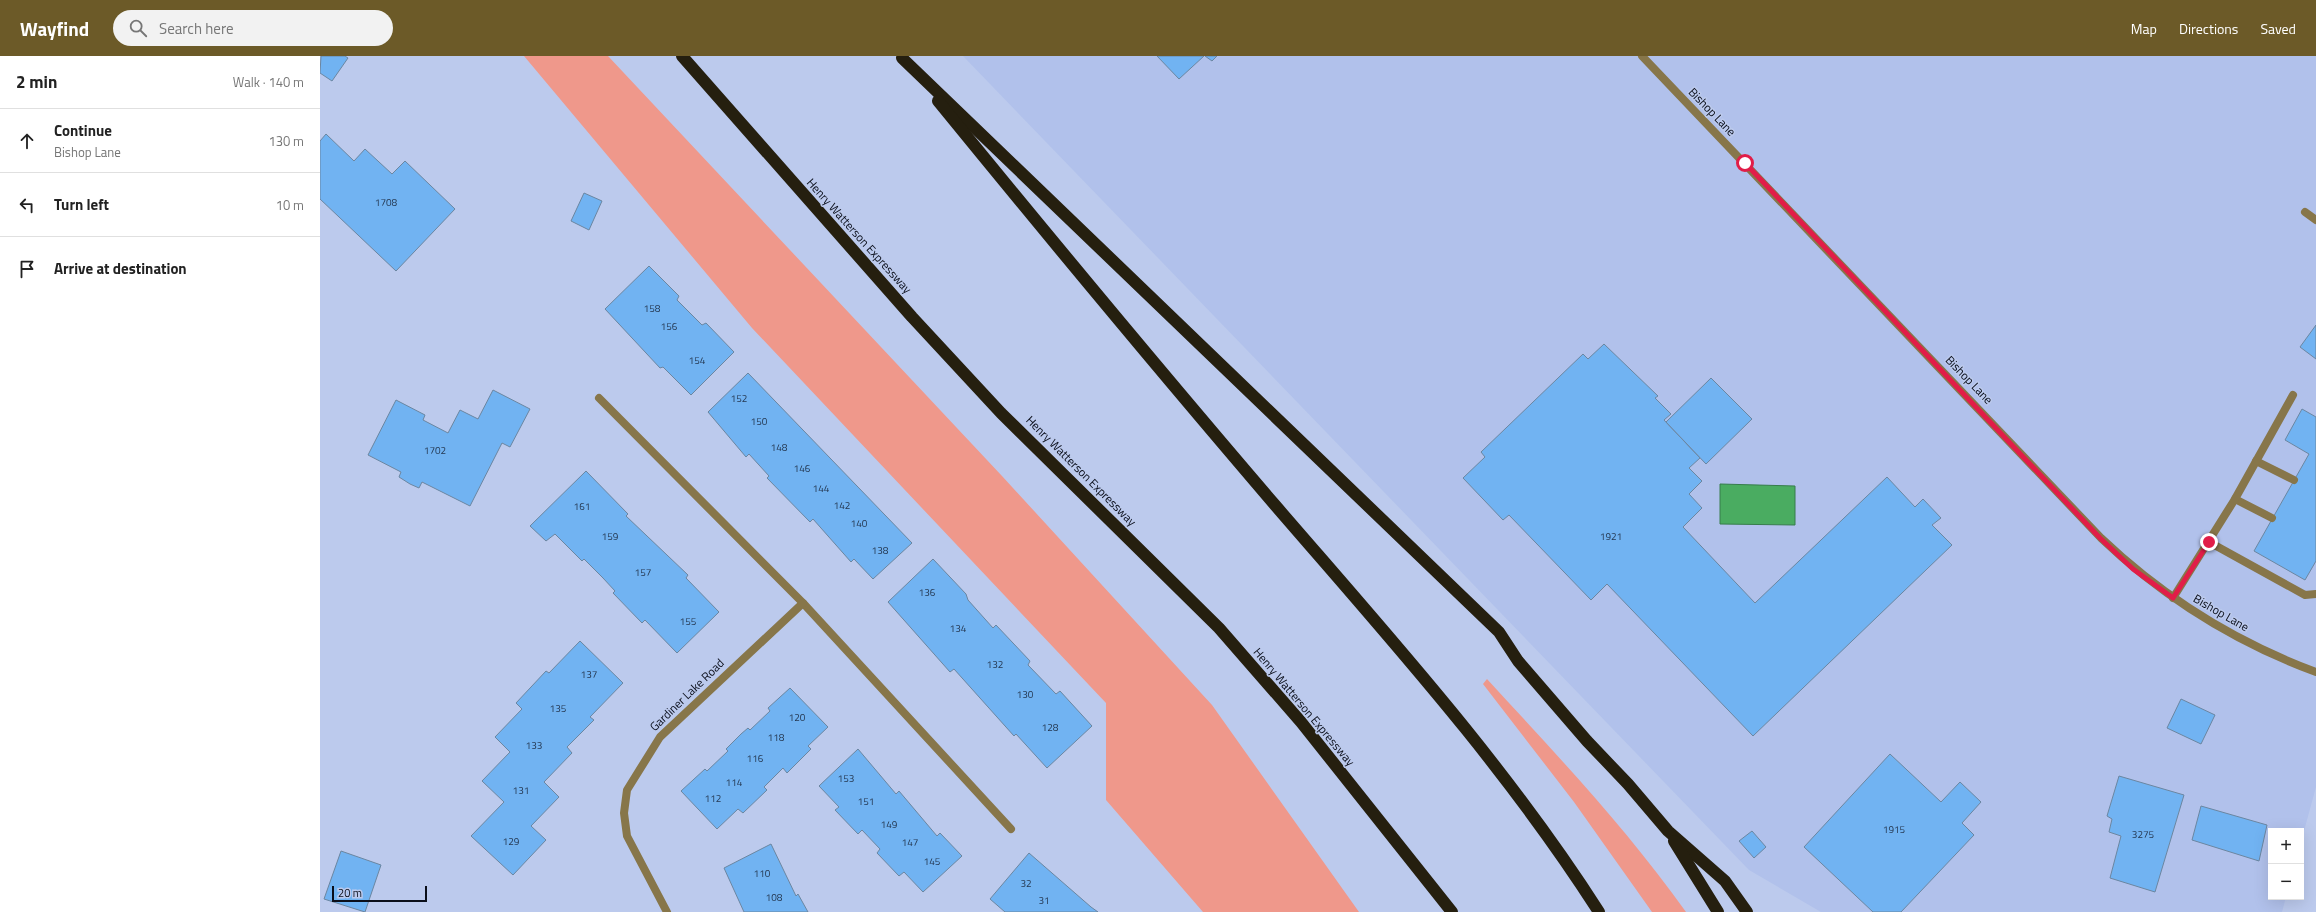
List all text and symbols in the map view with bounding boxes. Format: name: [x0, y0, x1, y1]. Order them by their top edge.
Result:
search box: [113, 10, 393, 46]
text: Wayfind: [20, 14, 89, 43]
icon: search: [127, 17, 149, 39]
text: Search here: [159, 17, 234, 40]
text: Map: [2131, 18, 2157, 39]
text: Directions: [2179, 18, 2238, 39]
text: Saved: [2260, 18, 2296, 39]
text: 2 min: [16, 69, 57, 95]
text: Walk · 140 m: [233, 72, 304, 92]
street label: Bishop Lane: [1684, 83, 1741, 140]
text: Continue: [54, 119, 112, 142]
icon: ahead: [16, 130, 38, 152]
text: 130 m: [268, 131, 304, 151]
text: Bishop Lane: [54, 142, 121, 162]
route start: [1736, 154, 1754, 172]
street label: Henry Watterson Expressway: [802, 174, 917, 298]
text: Turn left: [54, 193, 109, 216]
icon: left: [16, 194, 38, 216]
text: 10 m: [276, 195, 304, 215]
house number: 1708: [375, 195, 398, 210]
text: Arrive at destination: [54, 257, 187, 280]
icon: arrive: [16, 258, 38, 280]
house number: 158: [644, 301, 661, 316]
house number: 156: [661, 319, 678, 334]
street label: Bishop Lane: [1941, 351, 1998, 408]
house number: 154: [689, 353, 706, 368]
house number: 152: [731, 391, 747, 406]
street label: Henry Watterson Expressway: [1022, 411, 1141, 530]
house number: 150: [751, 414, 768, 429]
house number: 148: [771, 440, 788, 455]
house number: 1702: [424, 443, 446, 458]
house number: 146: [794, 461, 811, 476]
house number: 144: [813, 481, 830, 496]
house number: 142: [834, 498, 850, 513]
house number: 161: [574, 499, 590, 514]
house number: 140: [851, 516, 868, 531]
house number: 159: [602, 529, 619, 544]
house number: 1921: [1600, 529, 1622, 544]
route end: [2200, 533, 2218, 551]
house number: 138: [872, 543, 889, 558]
house number: 157: [635, 565, 651, 580]
house number: 136: [919, 585, 936, 600]
street label: Bishop Lane: [2190, 589, 2253, 636]
house number: 155: [680, 614, 697, 629]
house number: 134: [950, 621, 967, 636]
street label: Henry Watterson Expressway: [1249, 643, 1360, 770]
street label: Gardiner Lake Road: [645, 654, 728, 735]
house number: 132: [987, 657, 1003, 672]
house number: 137: [581, 667, 597, 682]
house number: 130: [1017, 687, 1034, 702]
house number: 135: [550, 701, 567, 716]
house number: 120: [789, 710, 806, 725]
house number: 128: [1042, 720, 1059, 735]
house number: 118: [768, 730, 785, 745]
house number: 133: [526, 738, 542, 753]
house number: 116: [747, 751, 764, 766]
house number: 153: [838, 771, 854, 786]
house number: 114: [726, 775, 743, 790]
house number: 131: [513, 783, 529, 798]
house number: 112: [705, 791, 721, 806]
house number: 151: [858, 794, 874, 809]
house number: 149: [881, 817, 898, 832]
house number: 1915: [1883, 822, 1906, 837]
house number: 3275: [2132, 827, 2155, 842]
map controls: [2268, 828, 2304, 900]
button: +: [2268, 828, 2304, 864]
house number: 129: [503, 834, 520, 849]
house number: 147: [902, 835, 918, 850]
house number: 145: [924, 854, 941, 869]
button: −: [2268, 864, 2304, 900]
house number: 110: [754, 866, 771, 881]
house number: 32: [1020, 876, 1032, 891]
scale bar: [332, 884, 427, 903]
text: 20 m: [338, 885, 362, 901]
house number: 108: [766, 890, 783, 905]
house number: 31: [1038, 893, 1050, 908]

